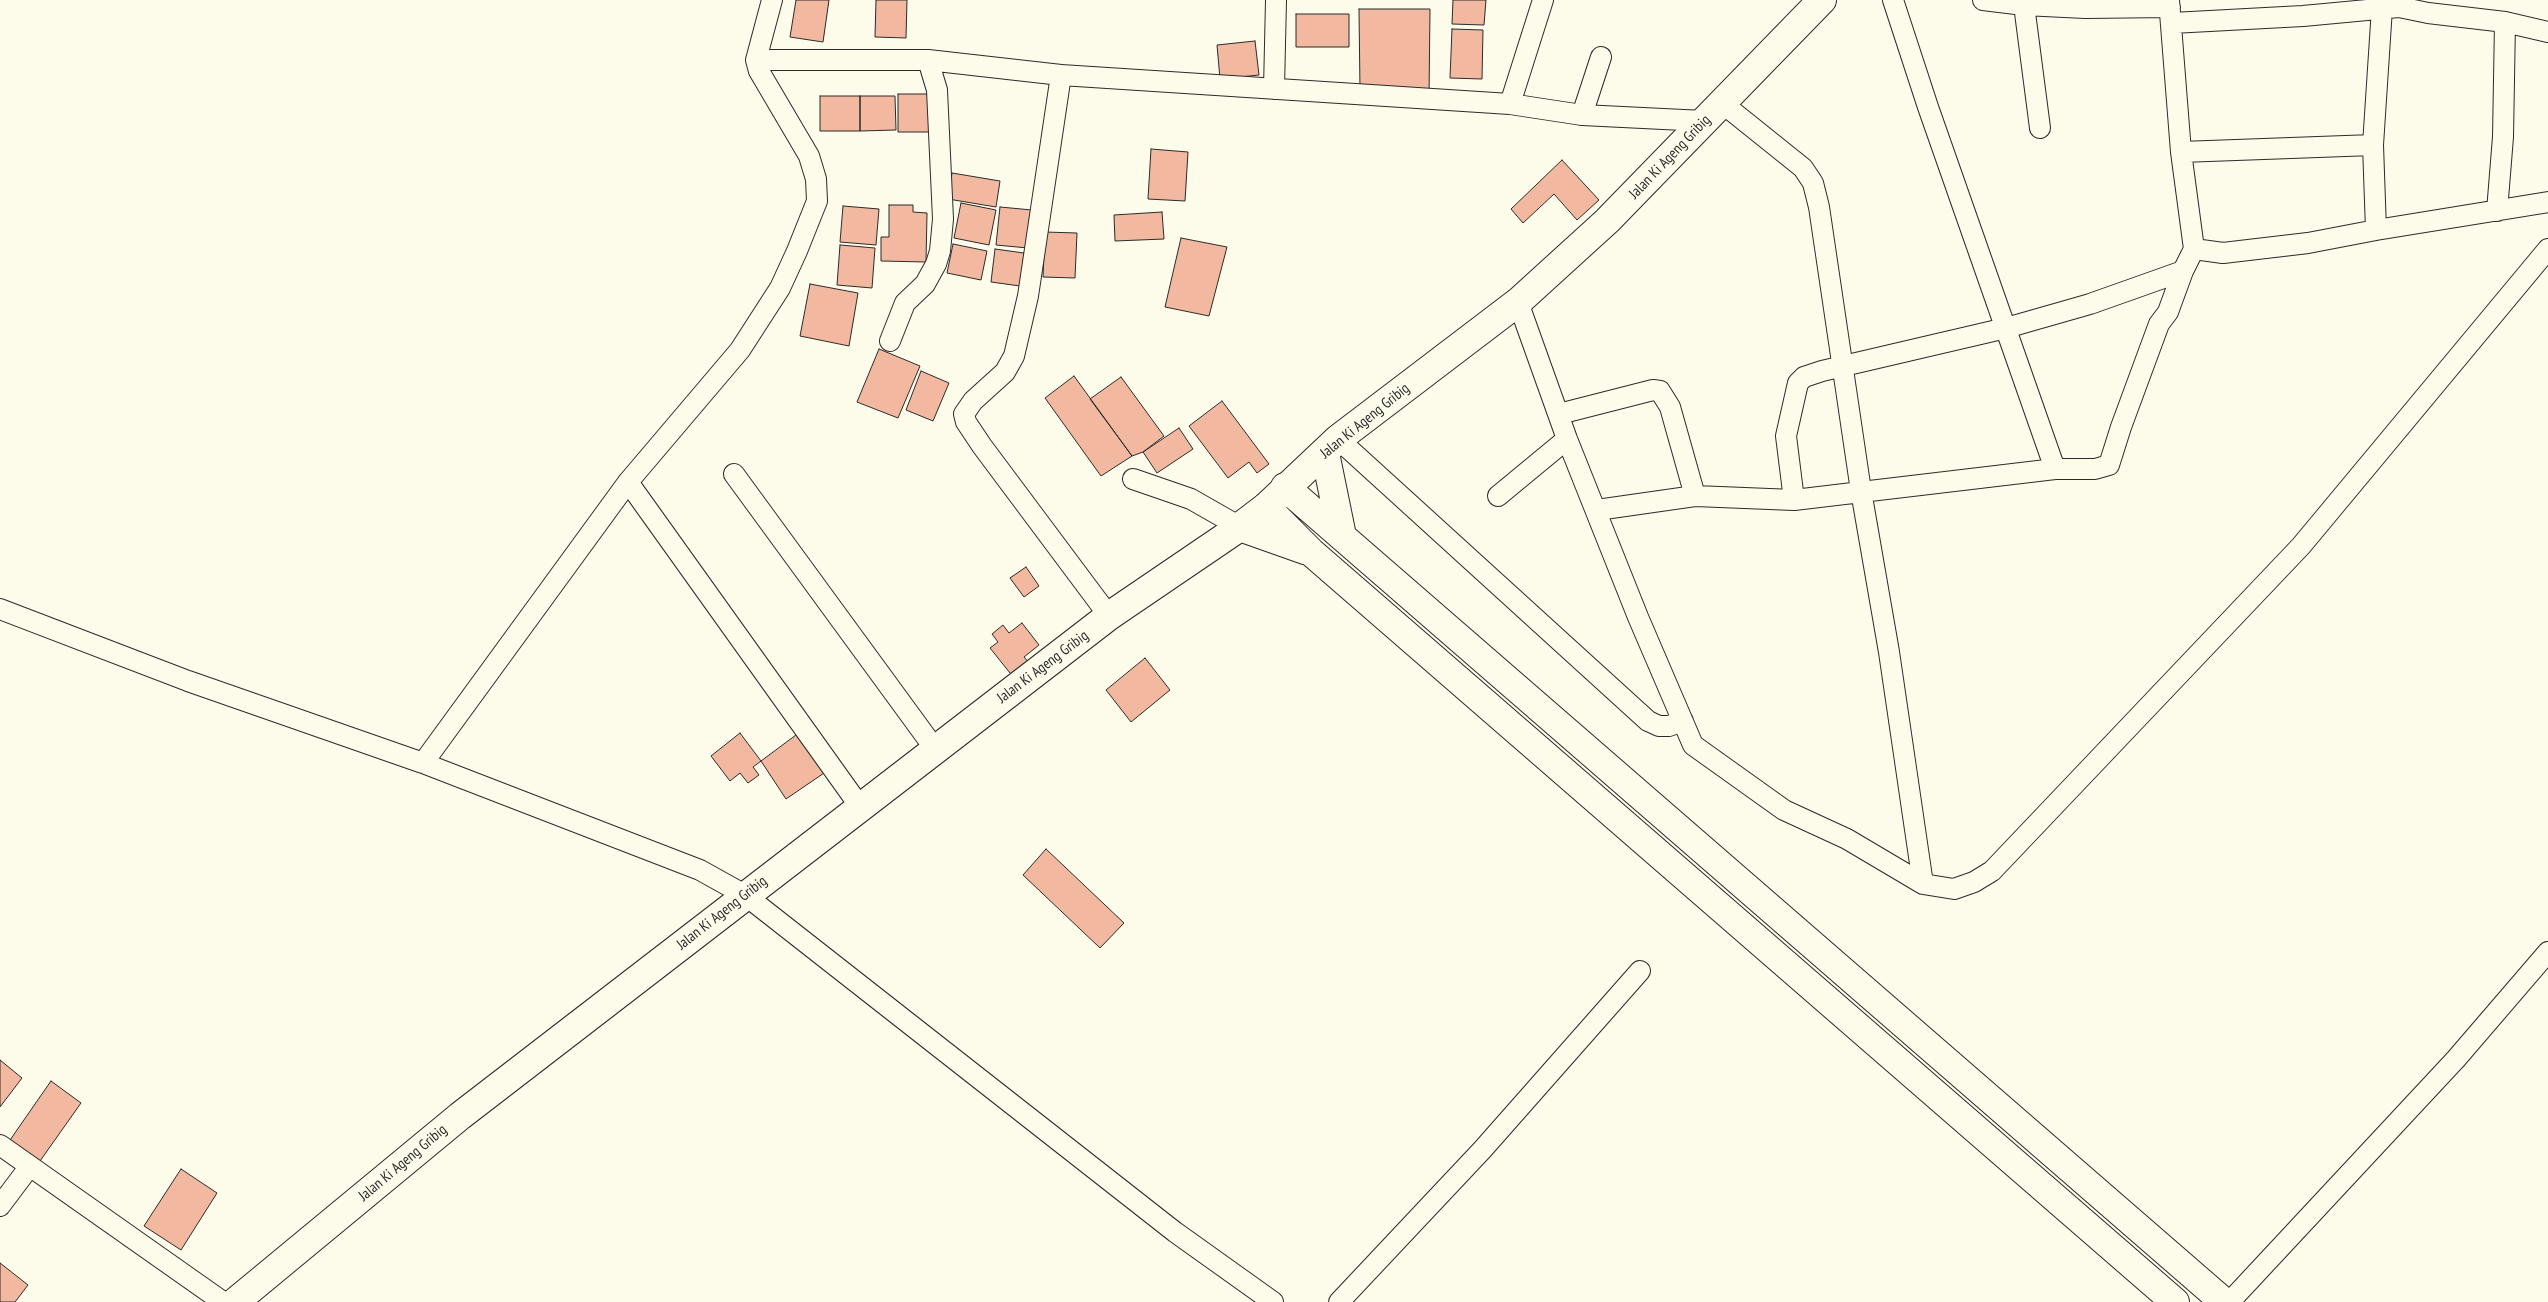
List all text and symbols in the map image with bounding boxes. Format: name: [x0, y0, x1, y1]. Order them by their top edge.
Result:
street label: Jalan Ki Ageng Gribig: [1625, 111, 1715, 203]
street label: Jalan Ki Ageng Gribig: [1317, 380, 1413, 462]
street label: Jalan Ki Ageng Gribig: [994, 627, 1092, 707]
street label: Jalan Ki Ageng Gribig: [673, 872, 771, 954]
street label: Jalan Ki Ageng Gribig: [355, 1121, 451, 1205]

